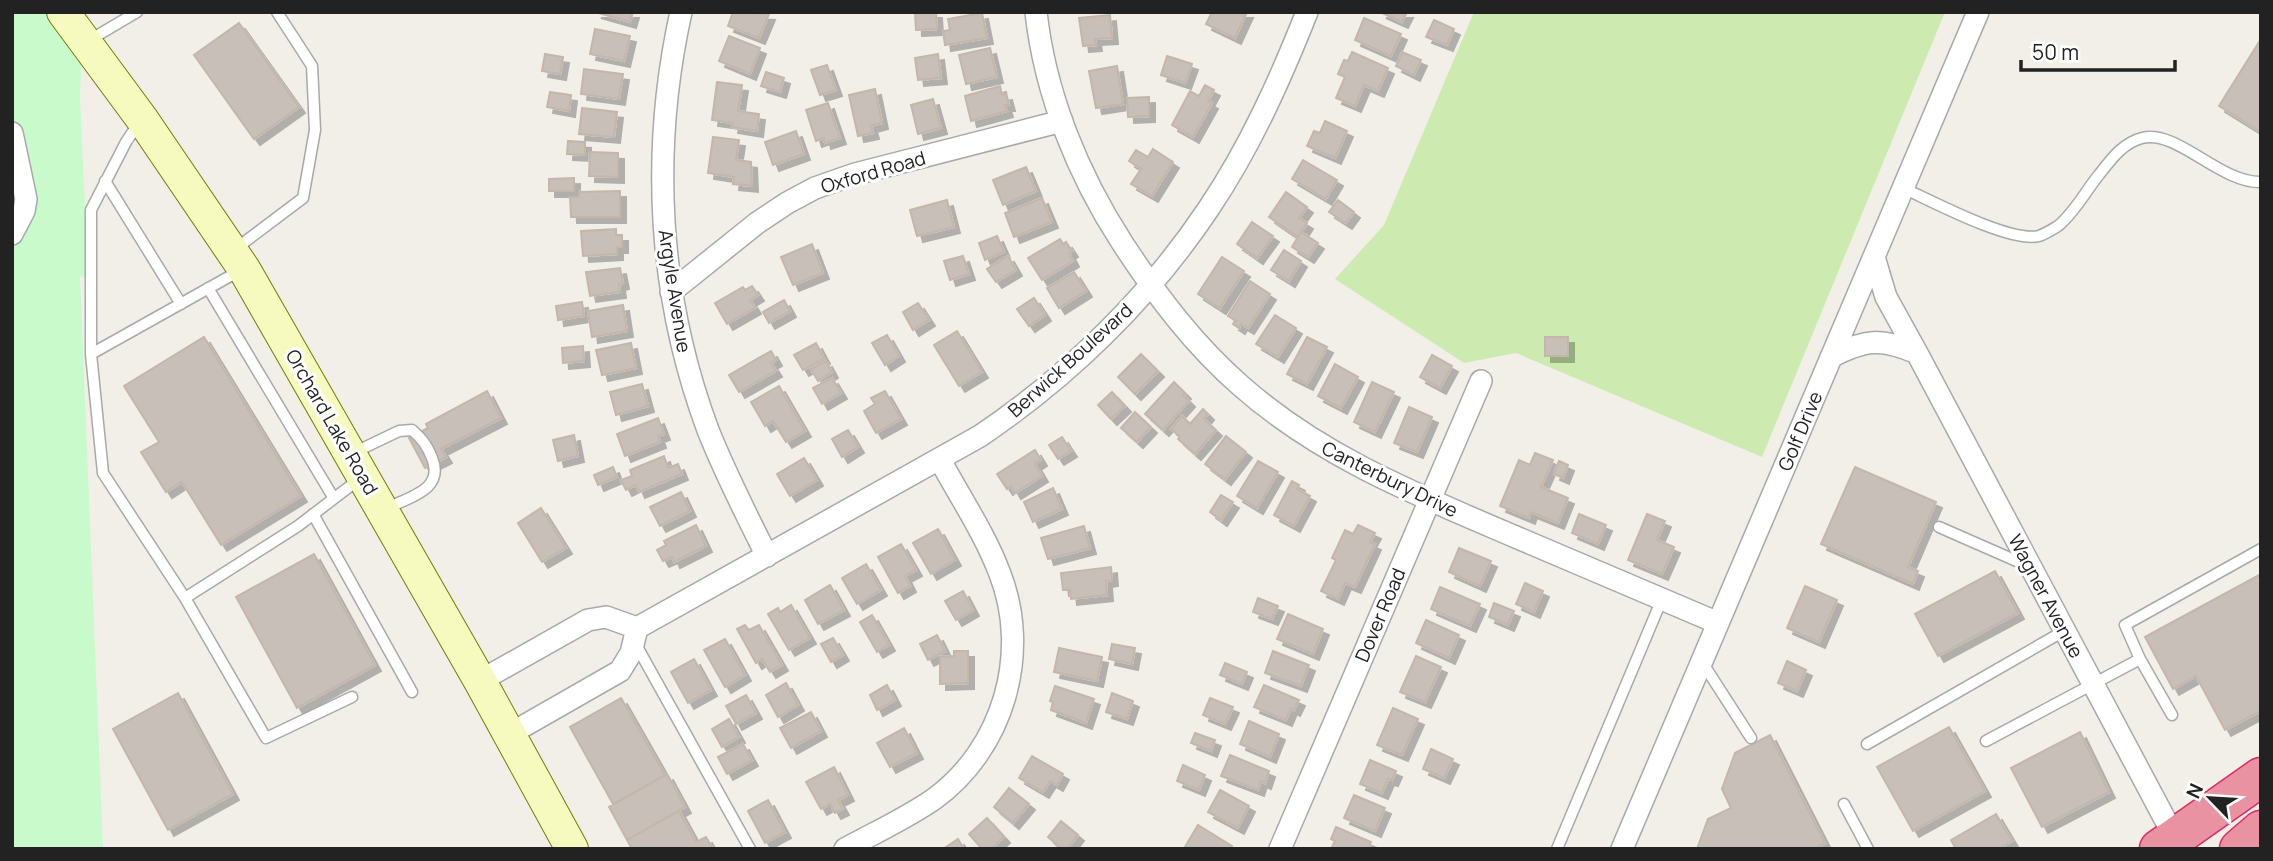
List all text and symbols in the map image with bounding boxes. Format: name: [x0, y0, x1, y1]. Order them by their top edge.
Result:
scale bar: [2021, 28, 2175, 72]
text: 50 m: [2032, 38, 2079, 66]
street label: Oxford Road: [818, 145, 928, 199]
street label: Argyle Avenue: [652, 228, 698, 354]
street label: Berwick Boulevard: [1002, 297, 1138, 423]
street label: Orchard Lake Road: [280, 345, 384, 499]
street label: Golf Drive: [1772, 387, 1828, 475]
street label: Canterbury Drive: [1318, 435, 1462, 523]
street label: Wagner Avenue: [2002, 530, 2090, 662]
street label: Dover Road: [1349, 564, 1411, 666]
north arrow: [2175, 763, 2245, 833]
text: N: [2180, 779, 2209, 802]

